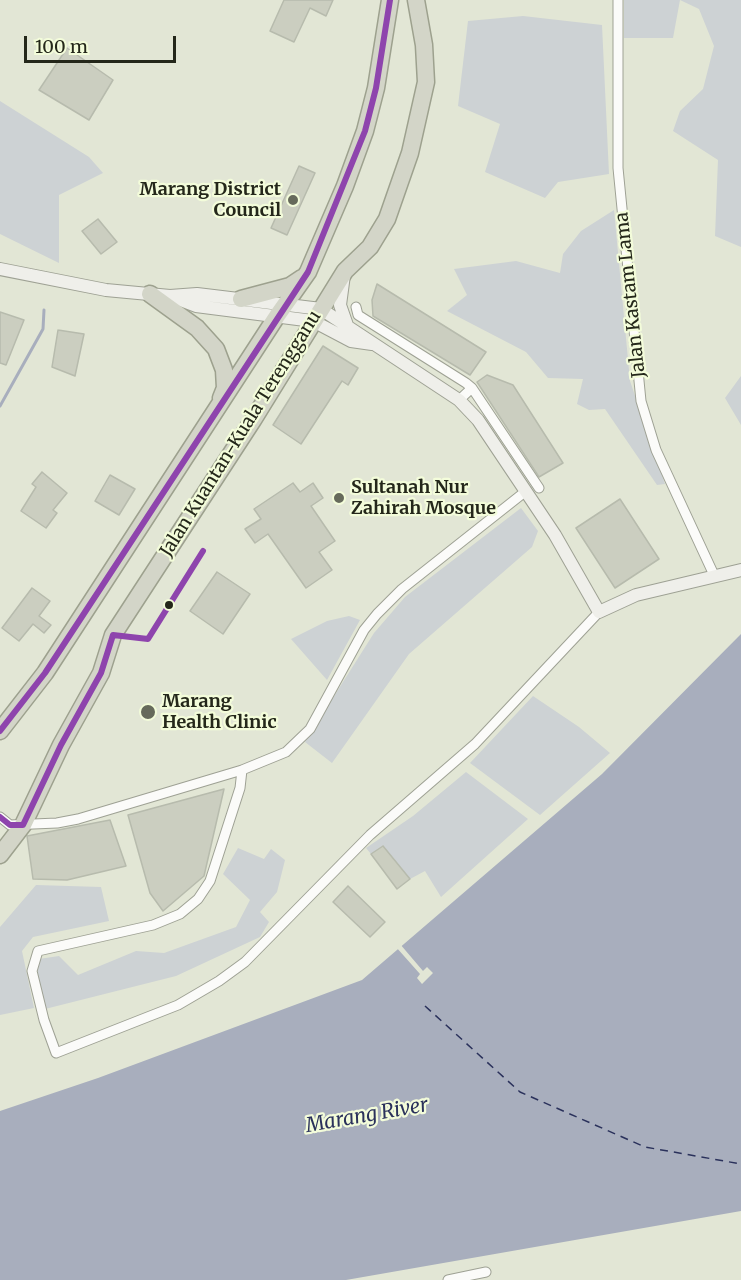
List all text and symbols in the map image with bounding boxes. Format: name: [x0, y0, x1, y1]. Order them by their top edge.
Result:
scale bar: [27, 24, 178, 62]
text: 100 m: [35, 35, 88, 58]
place label: Marang District Council: [139, 179, 281, 222]
marker: Marang District Council: [286, 193, 300, 207]
street label: Jalan Kastam Lama: [612, 211, 650, 379]
street label: Jalan Kuantan-Kuala Terengganu: [156, 307, 326, 561]
place label: Sultanah Nur Zahirah Mosque: [351, 477, 496, 520]
marker: Sultanah Nur Zahirah Mosque: [332, 491, 346, 505]
unlabelled marker: [163, 599, 175, 611]
place label: Marang Health Clinic: [162, 691, 277, 734]
marker: Marang Health Clinic: [139, 703, 157, 721]
water label: Marang River: [304, 1093, 430, 1139]

